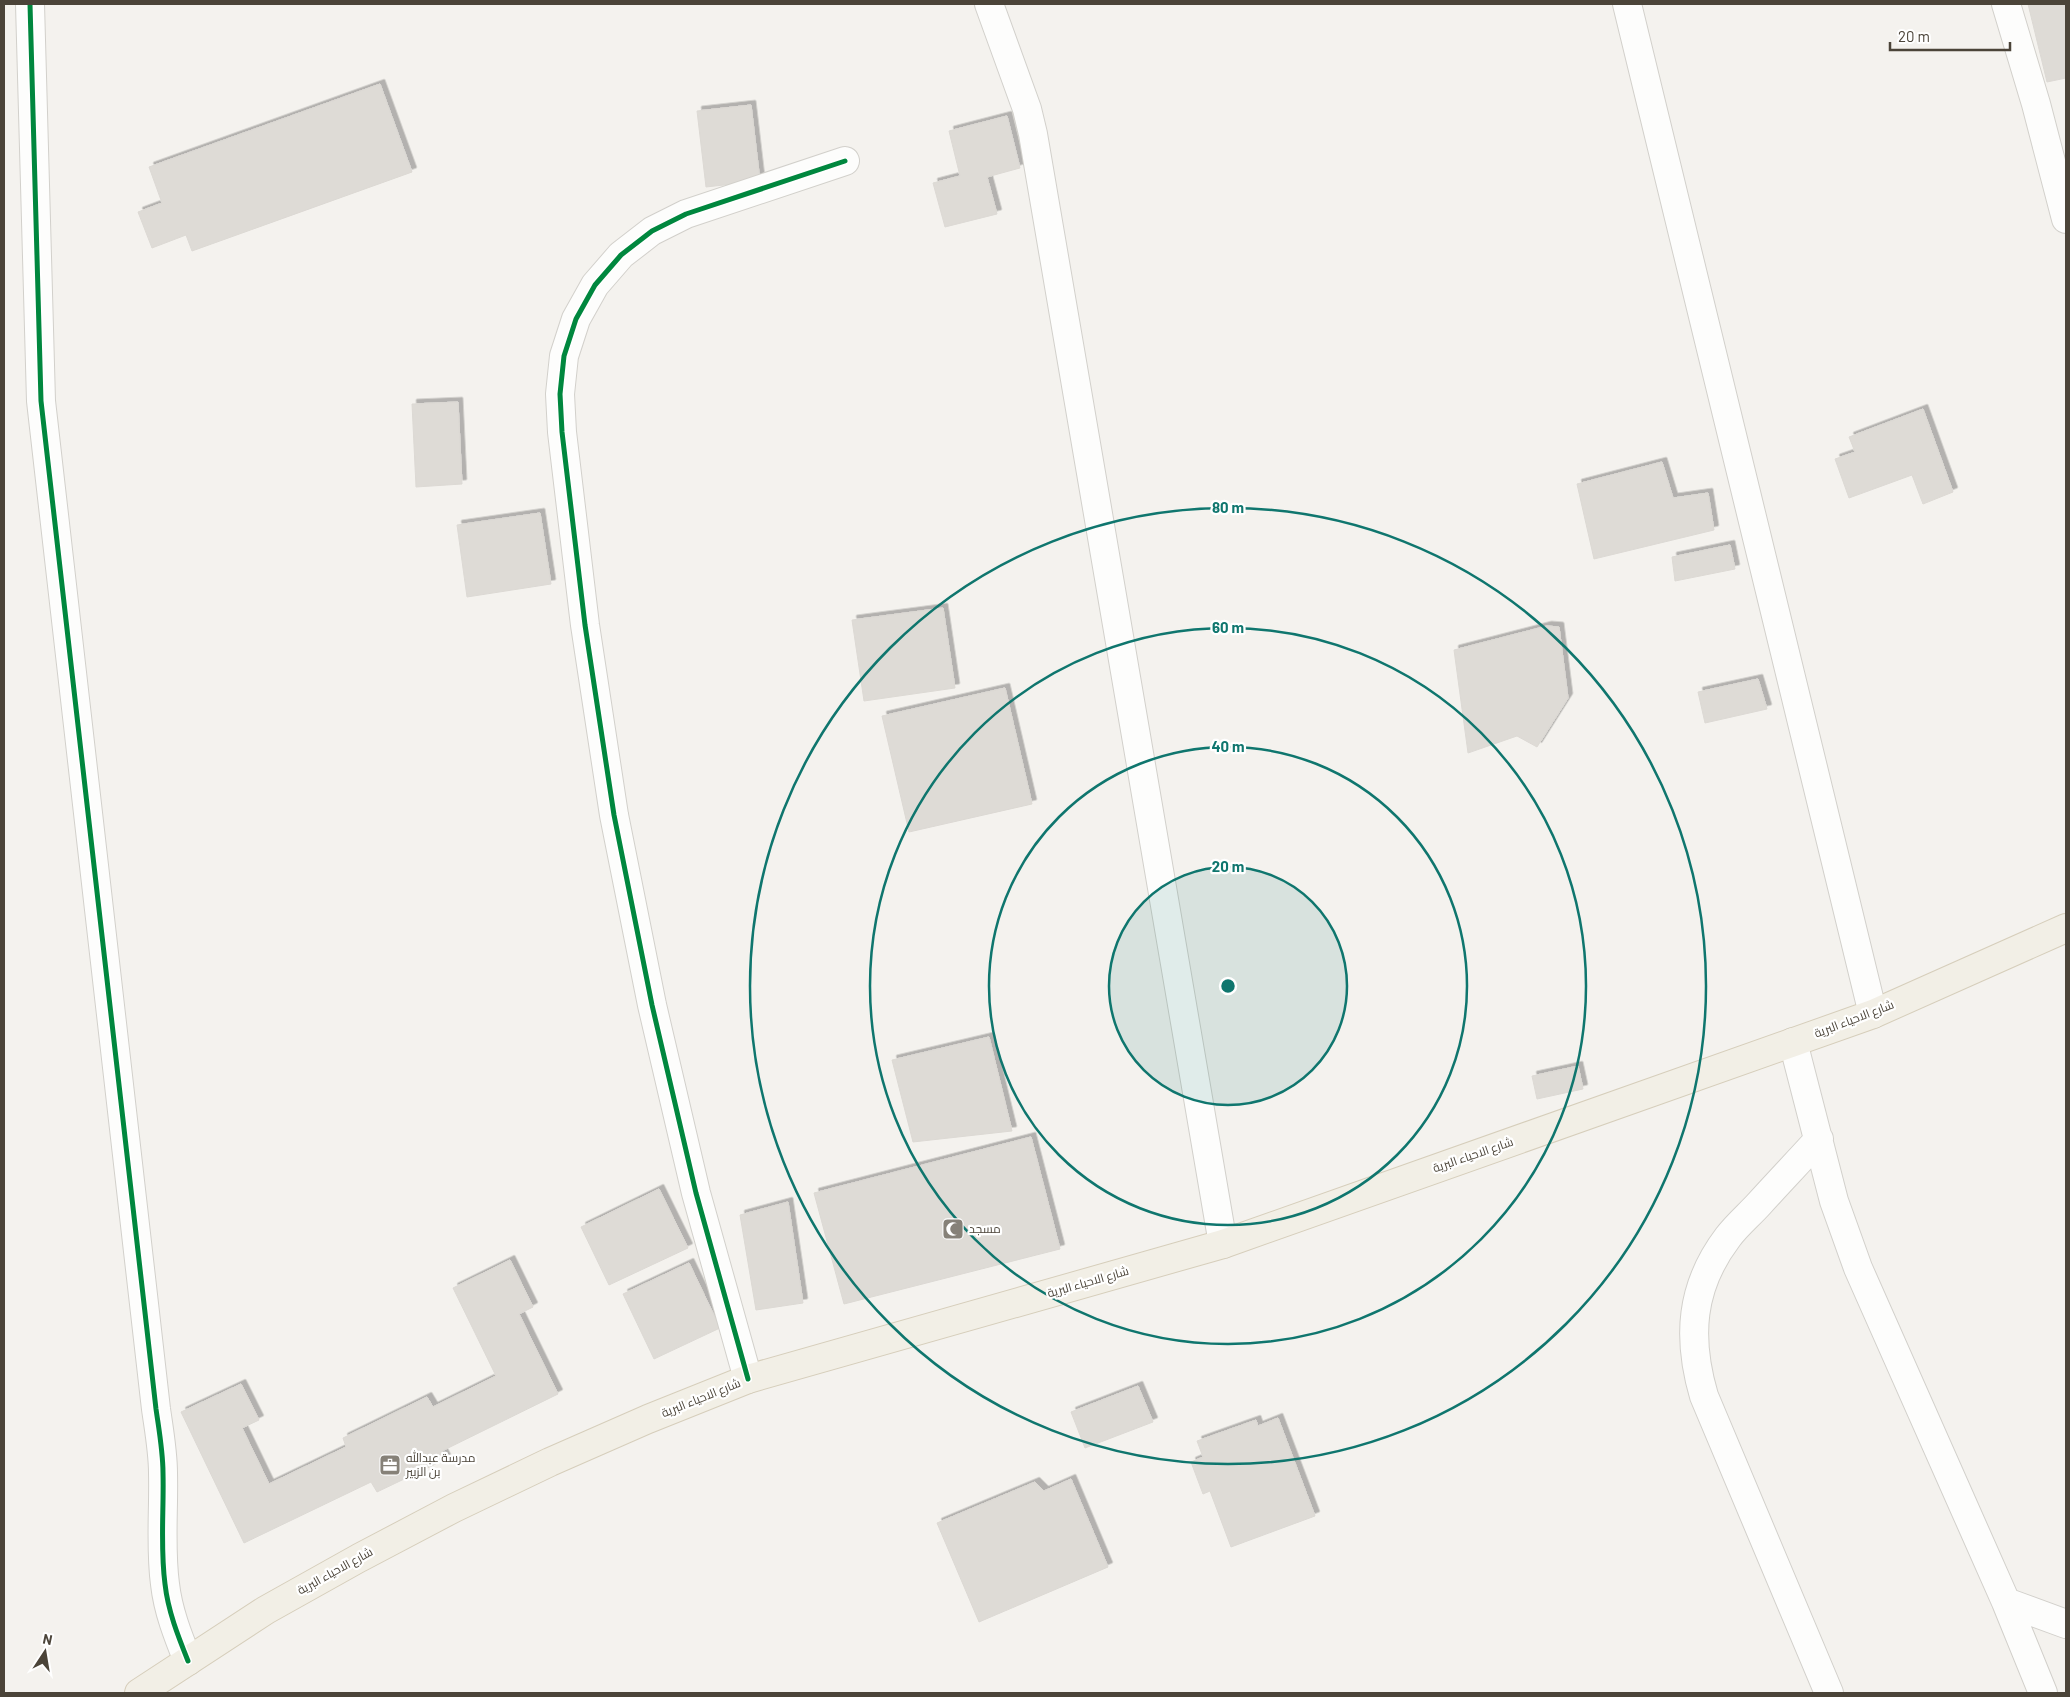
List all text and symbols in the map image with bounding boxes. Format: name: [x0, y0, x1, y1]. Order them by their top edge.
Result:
scale bar: [1890, 20, 2010, 52]
text: 20 m: [1898, 27, 1930, 45]
text: 80 m: [1212, 498, 1244, 516]
text: 60 m: [1212, 618, 1244, 636]
text: 40 m: [1211, 737, 1245, 755]
text: 20 m: [1212, 857, 1244, 875]
centre of rings: [1219, 977, 1237, 995]
street label: شارع الاحياء البرية: [1812, 996, 1896, 1042]
street label: شارع الاحياء البرية: [1431, 1134, 1515, 1176]
mosque icon: مسجد: [941, 1217, 965, 1241]
place label: مسجد: [969, 1221, 1001, 1236]
street label: شارع الاحياء البرية: [1045, 1263, 1131, 1301]
street label: شارع الاحياء البرية: [659, 1375, 743, 1421]
place label: مدرسة عبدالله بن الزبير: [405, 1450, 475, 1479]
office icon: مدرسة عبدالله بن الزبير: [378, 1453, 402, 1477]
street label: شارع الاحياء البرية: [294, 1544, 376, 1598]
north arrow: [20, 1627, 70, 1677]
text: N: [41, 1630, 54, 1648]

